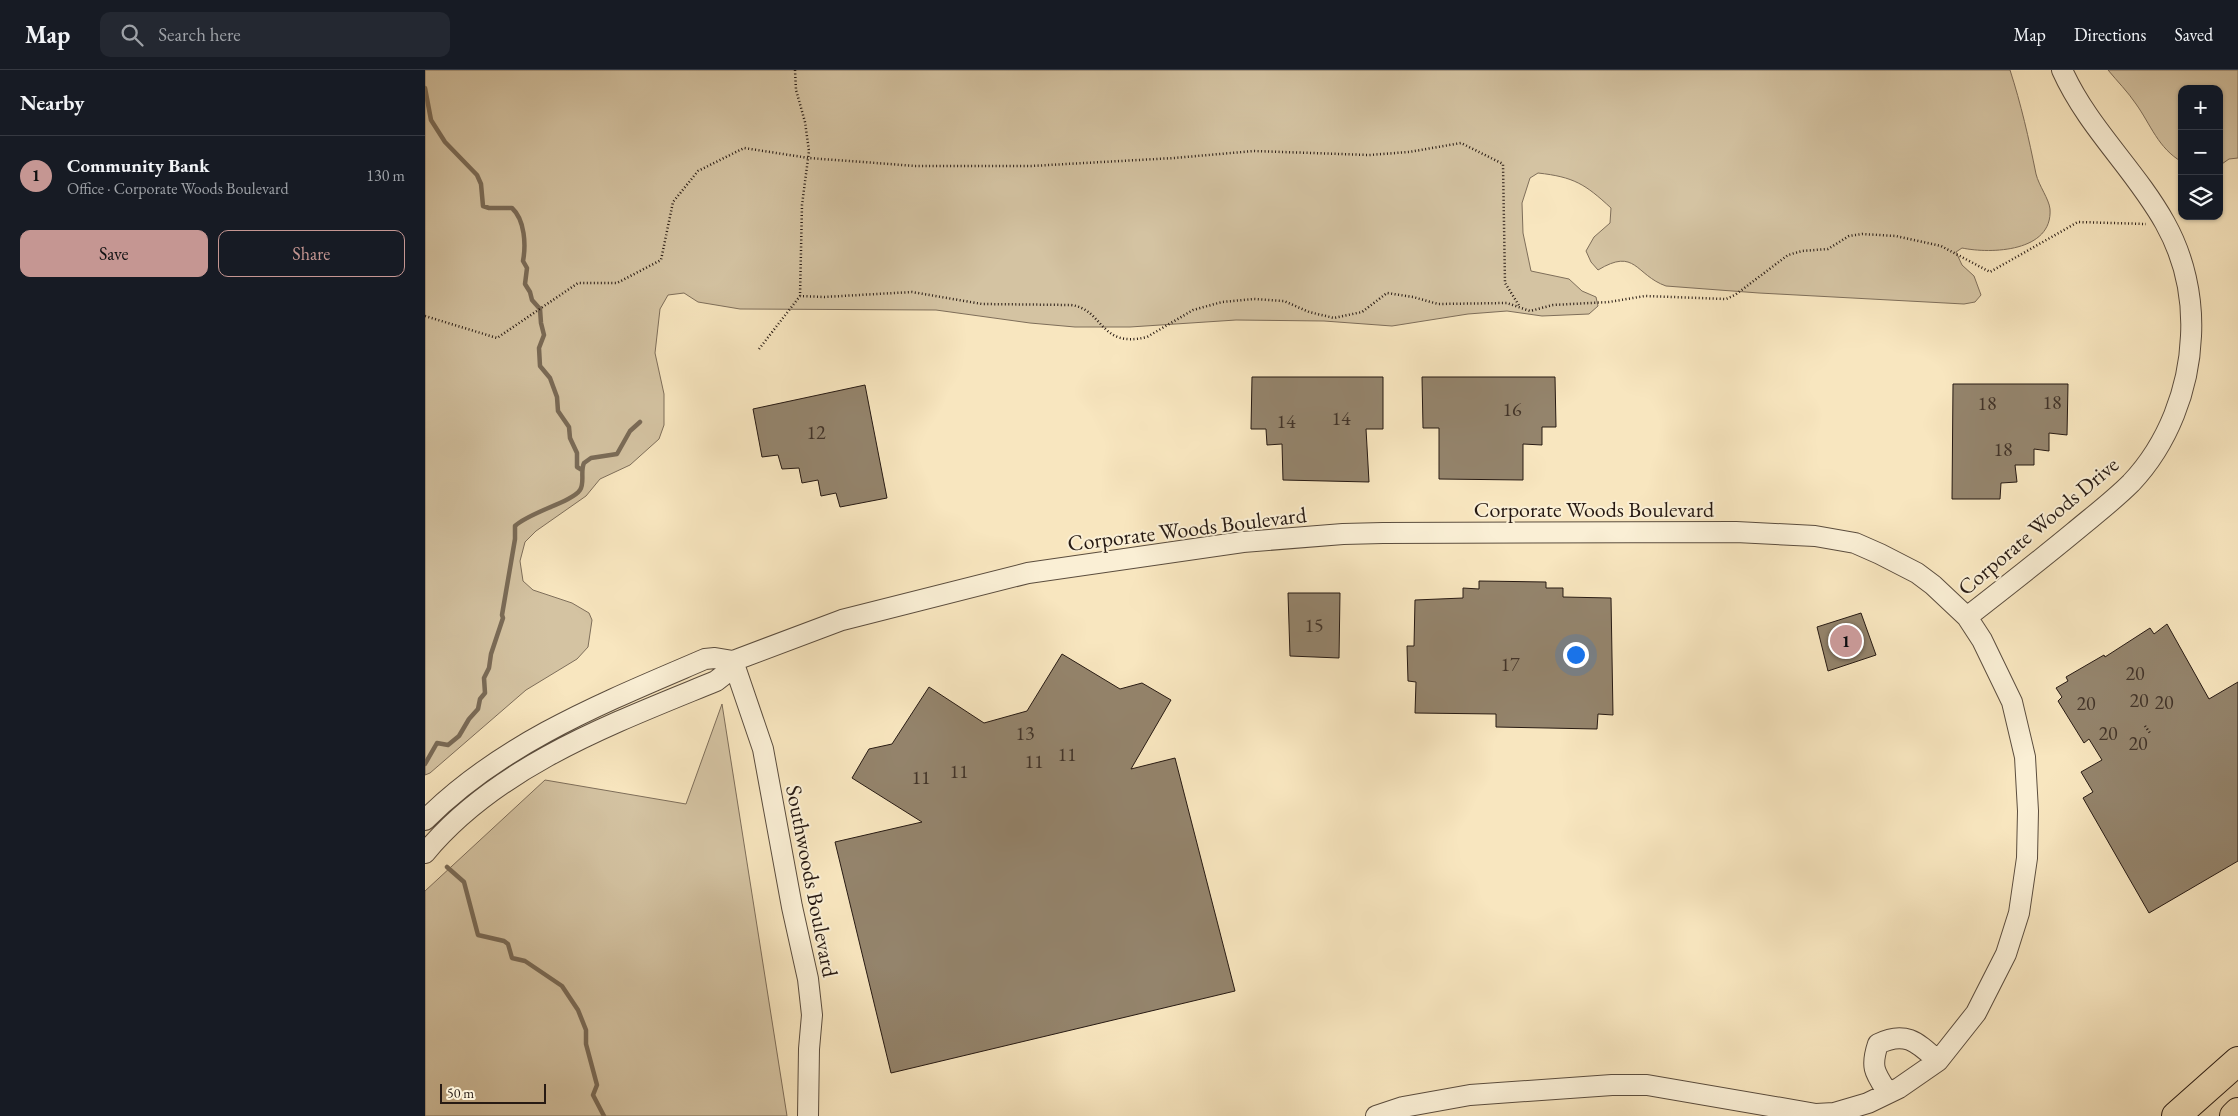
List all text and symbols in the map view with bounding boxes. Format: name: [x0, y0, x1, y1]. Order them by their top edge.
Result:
search box: [100, 12, 450, 57]
text: Map: [25, 19, 70, 50]
icon: search: [118, 21, 146, 49]
text: Search here: [158, 22, 241, 47]
text: Map: [2014, 23, 2046, 46]
text: Directions: [2074, 23, 2146, 46]
text: Saved: [2174, 23, 2213, 46]
map controls: [2178, 85, 2223, 220]
button: +: [2178, 85, 2223, 130]
text: Nearby: [20, 89, 84, 116]
button: −: [2178, 130, 2223, 175]
text: Community Bank: [67, 153, 210, 178]
text: 1: [32, 165, 40, 186]
text: 130 m: [366, 165, 405, 186]
button: layers: [2178, 175, 2223, 220]
text: Office · Corporate Woods Boulevard: [67, 178, 288, 199]
button: Save: [20, 230, 208, 277]
button: Share: [218, 230, 405, 277]
house number: 18: [2042, 389, 2062, 415]
house number: 18: [1977, 390, 1997, 416]
house number: 16: [1502, 396, 1522, 422]
house number: 14: [1331, 405, 1351, 431]
house number: 14: [1276, 408, 1296, 434]
house number: 12: [806, 419, 826, 445]
house number: 18: [1993, 436, 2013, 462]
street label: Corporate Woods Drive: [1951, 450, 2125, 602]
street label: Corporate Woods Boulevard: [1474, 495, 1715, 524]
street label: Corporate Woods Boulevard: [1066, 500, 1309, 558]
house number: 15: [1304, 612, 1324, 638]
pin: 1: [1830, 622, 1862, 660]
your location: [1563, 642, 1589, 668]
house number: 17: [1500, 651, 1520, 677]
house number: 20: [2125, 660, 2145, 686]
house number: 20: [2129, 687, 2149, 713]
house number: 20: [2154, 689, 2174, 715]
house number: 20: [2076, 690, 2096, 716]
house number: 13: [1015, 720, 1035, 746]
house number: 20: [2098, 720, 2118, 746]
house number: 20: [2128, 730, 2148, 756]
house number: 11: [1057, 741, 1077, 767]
house number: 11: [1024, 748, 1044, 774]
house number: 11: [949, 758, 969, 784]
house number: 11: [911, 764, 931, 790]
street label: Southwoods Boulevard: [779, 782, 845, 980]
scale bar: [440, 1081, 546, 1104]
text: 50 m: [447, 1084, 474, 1102]

